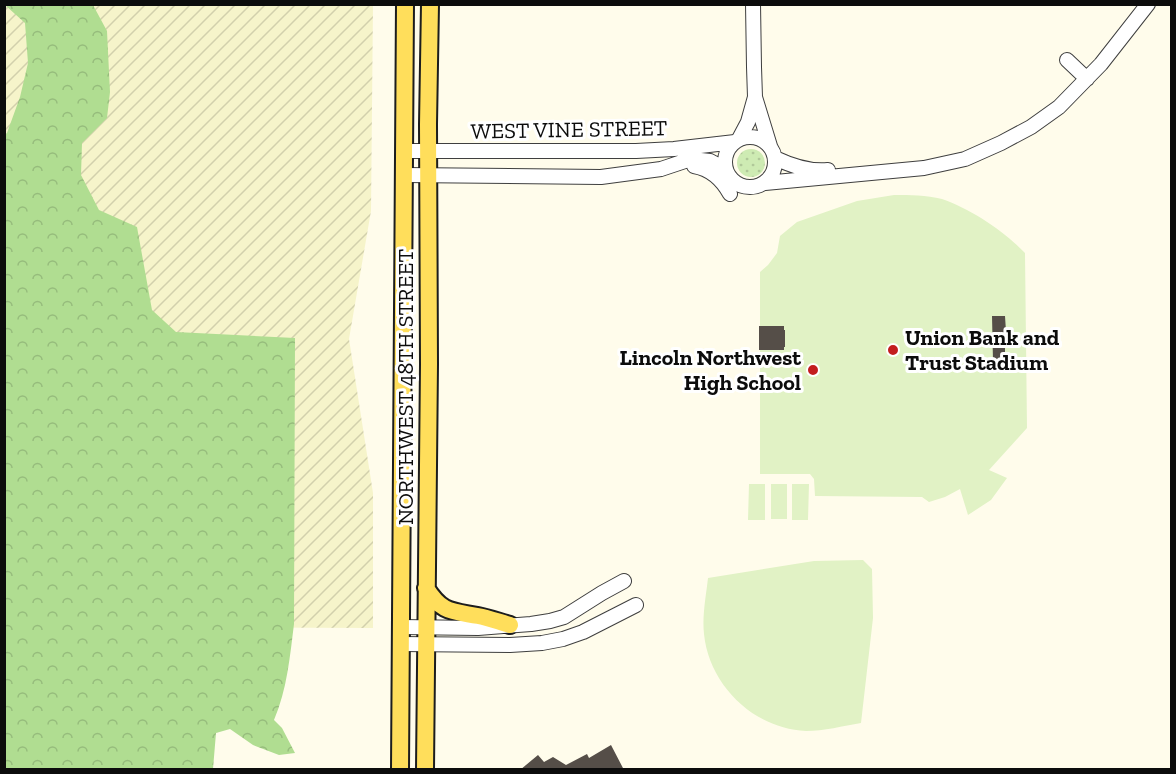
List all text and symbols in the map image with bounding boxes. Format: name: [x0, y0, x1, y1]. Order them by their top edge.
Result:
street label: WEST VINE STREET: [470, 114, 668, 145]
street label: NORTHWEST 48TH STREET: [392, 249, 419, 525]
place label: Union Bank and Trust Stadium: [905, 324, 1060, 376]
marker: Union Bank and Trust Stadium: [886, 343, 900, 357]
place label: Lincoln Northwest High School: [619, 344, 801, 396]
marker: Lincoln Northwest High School: [806, 363, 820, 377]

